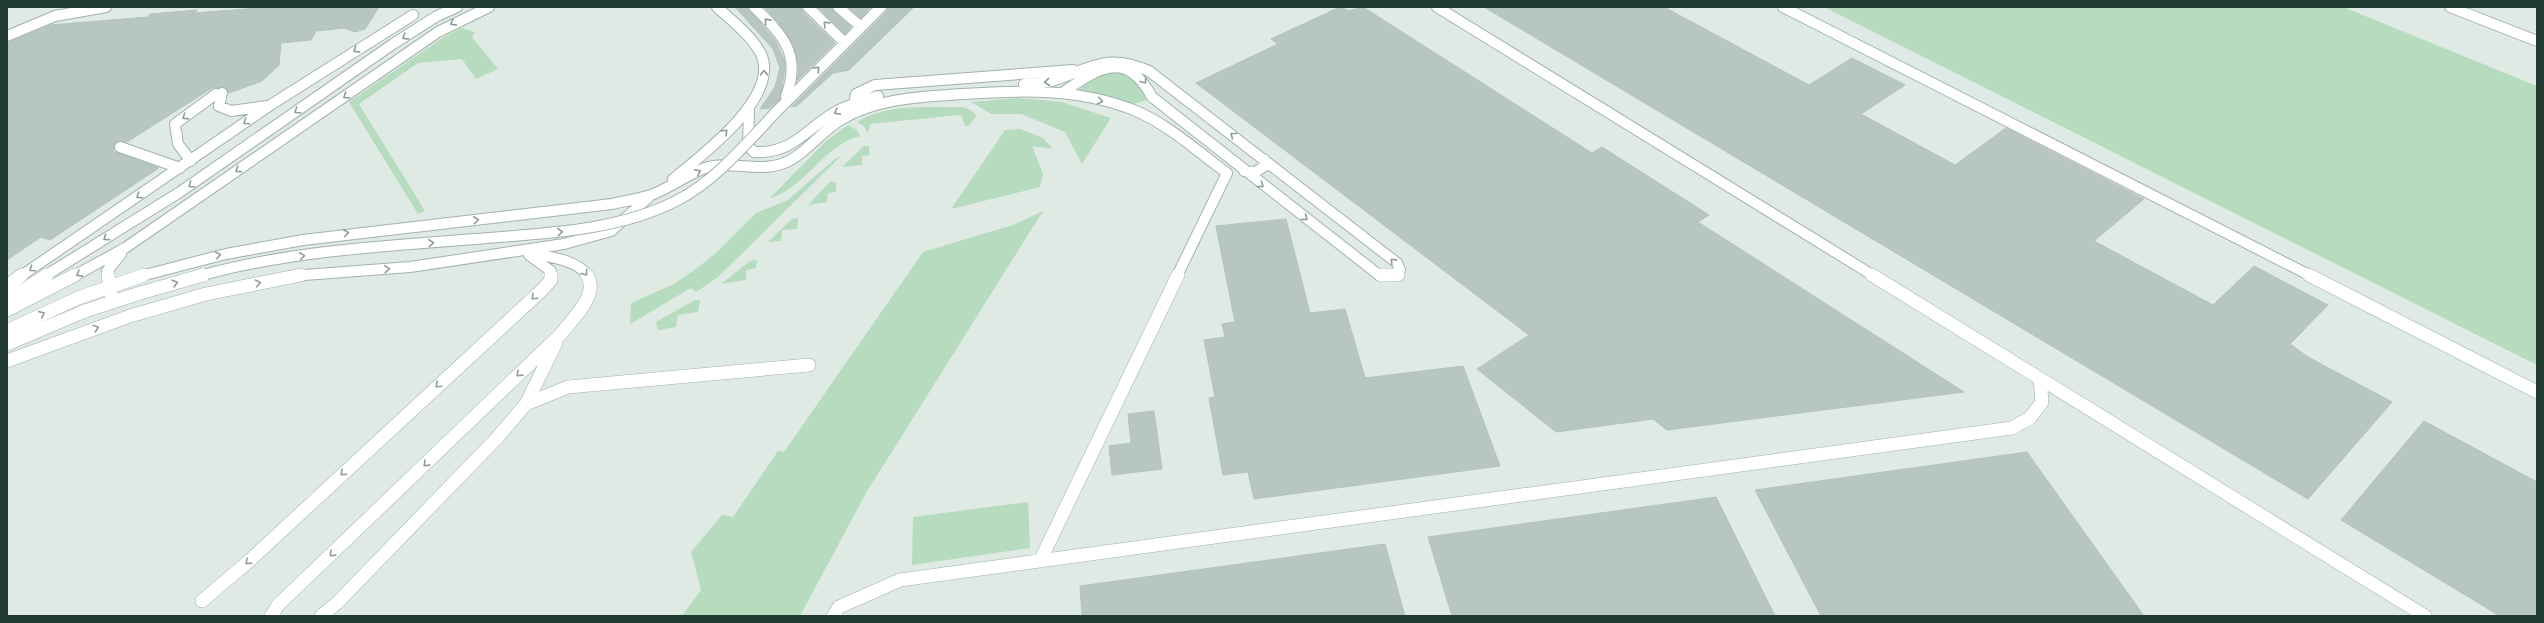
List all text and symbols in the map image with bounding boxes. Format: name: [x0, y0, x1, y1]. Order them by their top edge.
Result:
one-way arrow: [764, 18, 771, 26]
one-way arrow: [450, 19, 457, 26]
one-way arrow: [823, 21, 831, 29]
one-way arrow: [402, 32, 409, 39]
one-way arrow: [353, 45, 360, 52]
one-way arrow: [812, 66, 820, 74]
one-way arrow: [760, 70, 768, 76]
one-way arrow: [1044, 77, 1050, 86]
one-way arrow: [1139, 77, 1146, 84]
one-way arrow: [343, 91, 350, 98]
one-way arrow: [1097, 96, 1103, 104]
one-way arrow: [295, 106, 302, 113]
one-way arrow: [833, 107, 841, 115]
one-way arrow: [182, 113, 189, 120]
one-way arrow: [244, 117, 251, 124]
one-way arrow: [720, 129, 728, 137]
one-way arrow: [1231, 133, 1238, 140]
one-way arrow: [236, 165, 243, 172]
one-way arrow: [694, 169, 701, 176]
one-way arrow: [188, 180, 195, 187]
one-way arrow: [1257, 180, 1264, 187]
one-way arrow: [136, 191, 143, 199]
one-way arrow: [1301, 213, 1308, 220]
one-way arrow: [473, 215, 479, 224]
one-way arrow: [557, 228, 563, 237]
one-way arrow: [343, 229, 350, 238]
one-way arrow: [103, 233, 110, 241]
one-way arrow: [428, 238, 434, 247]
one-way arrow: [215, 252, 222, 260]
one-way arrow: [298, 252, 305, 261]
one-way arrow: [1390, 258, 1398, 266]
one-way arrow: [29, 264, 36, 271]
one-way arrow: [384, 265, 390, 274]
one-way arrow: [580, 268, 587, 275]
one-way arrow: [76, 269, 83, 277]
one-way arrow: [171, 279, 178, 288]
one-way arrow: [254, 280, 261, 288]
one-way arrow: [531, 292, 539, 300]
one-way arrow: [39, 311, 46, 319]
one-way arrow: [92, 324, 99, 332]
one-way arrow: [516, 369, 524, 376]
one-way arrow: [436, 380, 443, 387]
one-way arrow: [423, 459, 431, 466]
one-way arrow: [340, 468, 348, 476]
one-way arrow: [329, 549, 337, 556]
one-way arrow: [245, 557, 253, 564]

